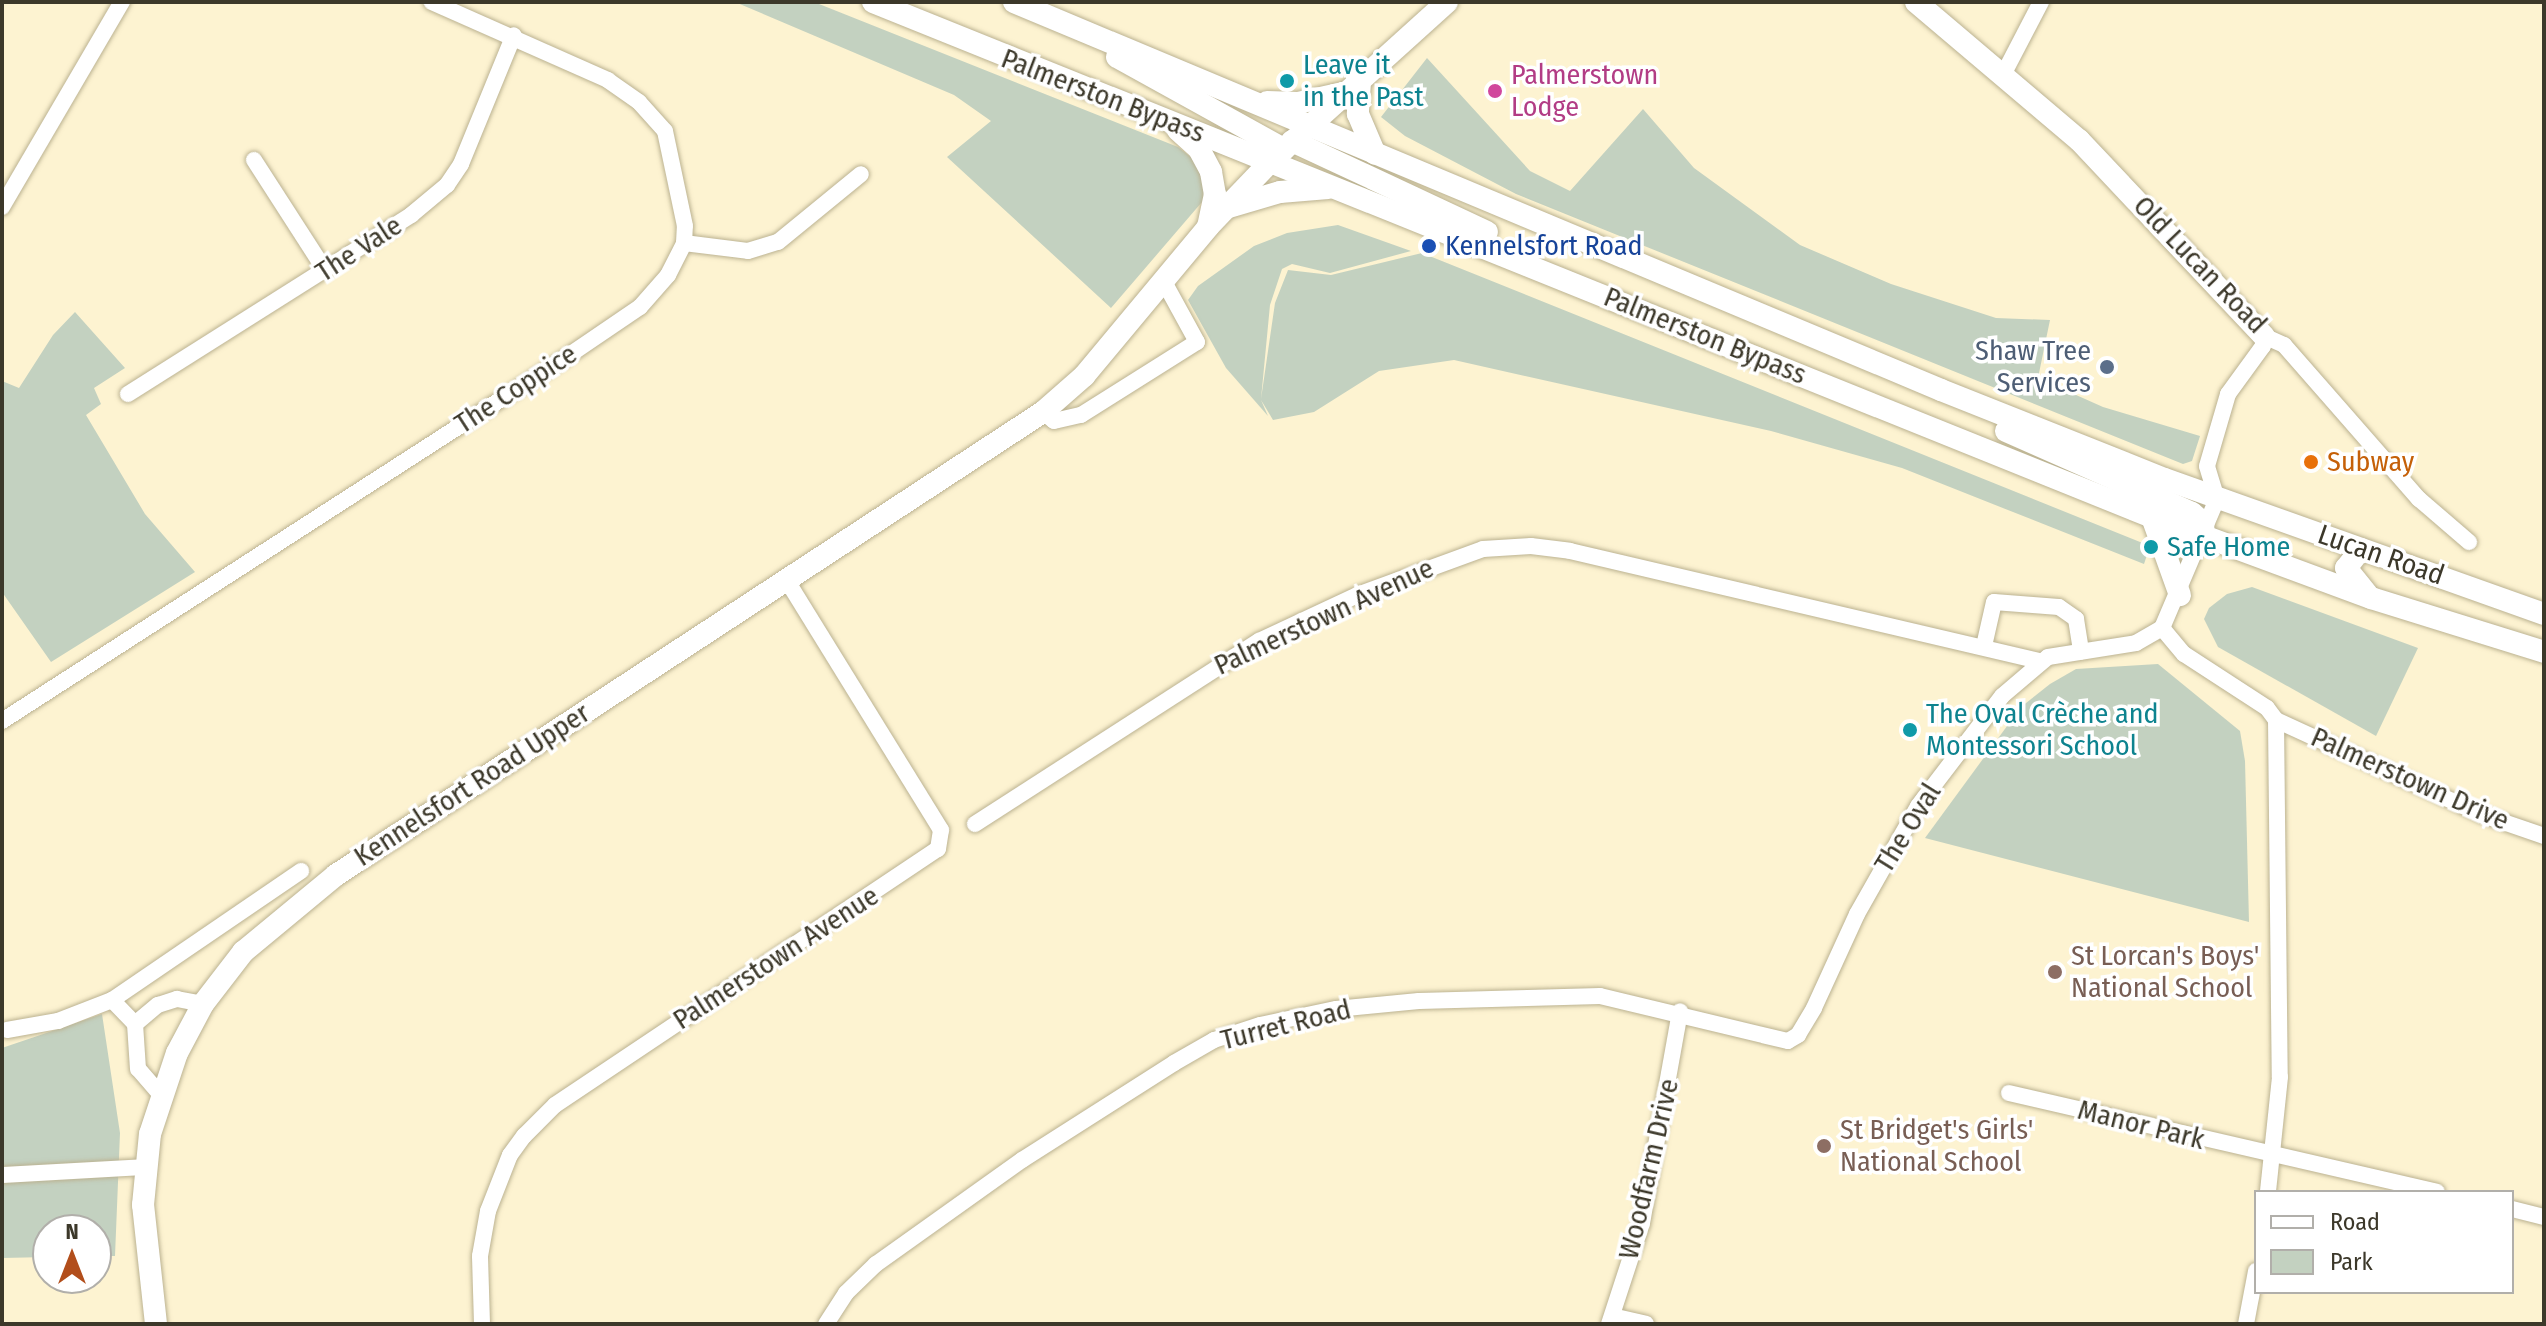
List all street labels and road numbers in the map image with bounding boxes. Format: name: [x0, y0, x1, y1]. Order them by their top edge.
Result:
street label: Palmerston Bypass: [997, 42, 1209, 150]
street label: Old Lucan Road: [2126, 189, 2274, 341]
street label: The Vale: [310, 209, 408, 289]
street label: Palmerston Bypass: [1599, 280, 1811, 392]
street label: The Coppice: [449, 337, 583, 441]
street label: Lucan Road: [2313, 518, 2449, 592]
street label: Palmerstown Avenue: [1209, 551, 1439, 683]
street label: Kennelsfort Road Upper: [348, 696, 596, 874]
street label: Palmerstown Drive: [2306, 720, 2514, 838]
street label: The Oval: [1868, 777, 1948, 879]
street label: Palmerstown Avenue: [667, 879, 885, 1037]
street label: Turret Road: [1217, 993, 1355, 1057]
street label: Woodfarm Drive: [1612, 1076, 1686, 1262]
street label: Manor Park: [2074, 1093, 2208, 1157]

